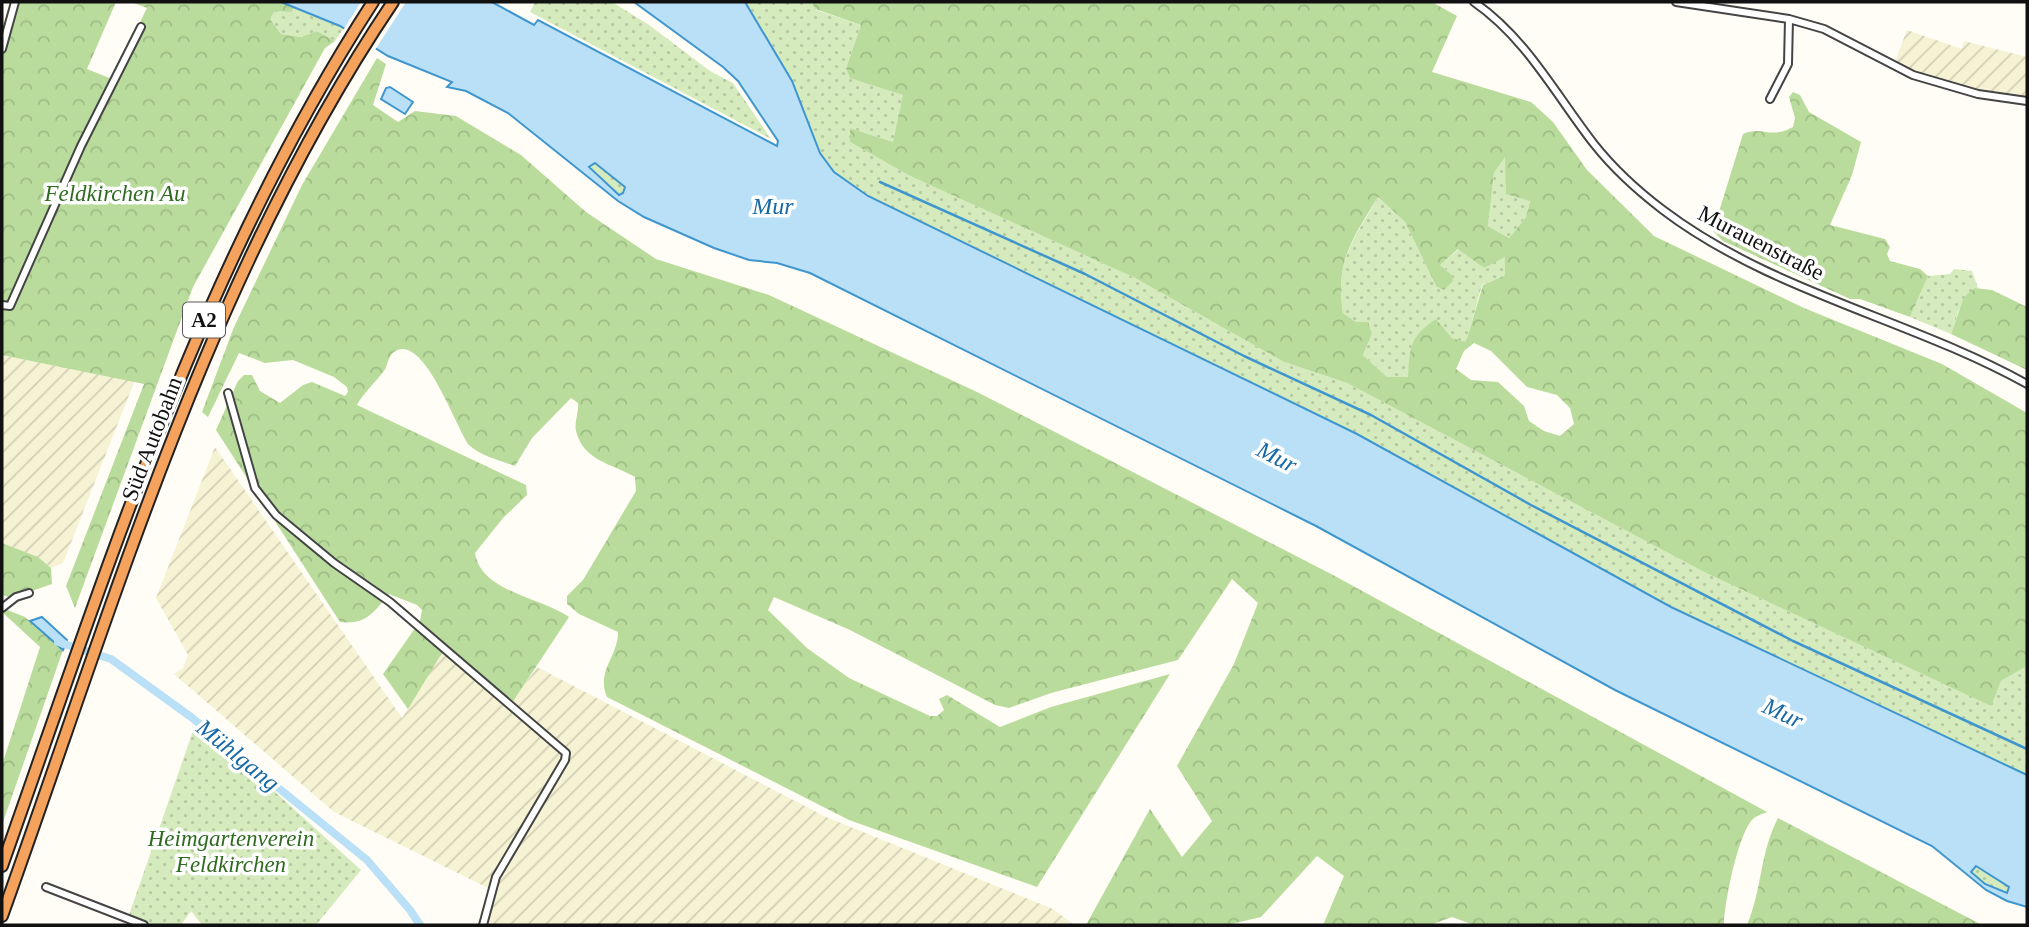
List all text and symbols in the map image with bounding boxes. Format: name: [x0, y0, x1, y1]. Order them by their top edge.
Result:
park label: Feldkirchen Au: [43, 181, 186, 206]
water label: Mur: [751, 193, 794, 219]
street label: Murauenstraße: [1694, 201, 1828, 285]
road number: A2: [183, 302, 225, 338]
street label: Süd Autobahn: [117, 373, 187, 505]
water label: Mur: [1252, 436, 1302, 478]
water label: Mur: [1758, 692, 1808, 734]
water label: Mühlgang: [191, 713, 285, 796]
park label: Heimgartenverein Feldkirchen: [147, 826, 314, 877]

